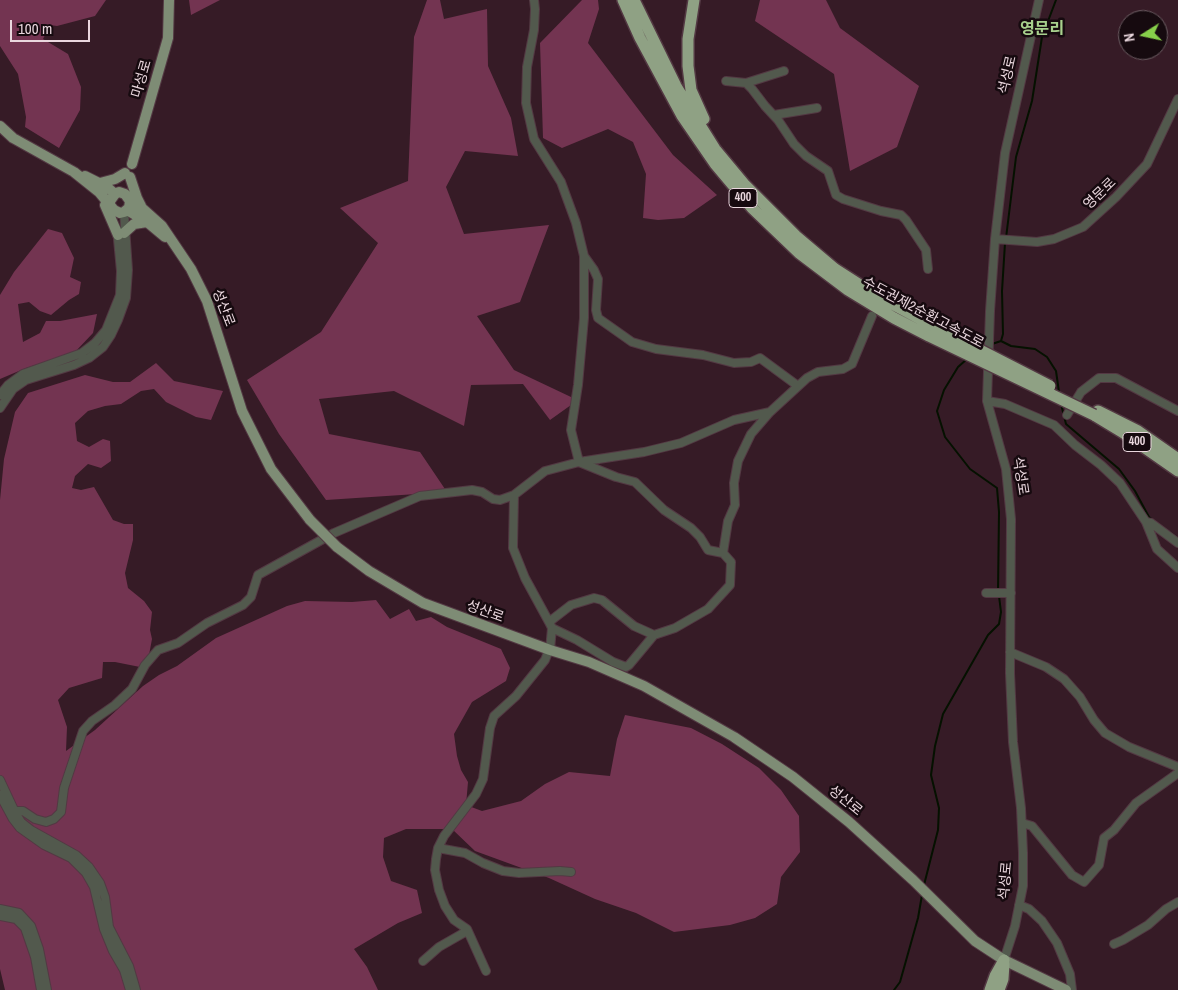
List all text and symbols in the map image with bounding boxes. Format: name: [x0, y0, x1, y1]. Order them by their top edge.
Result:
scale bar: [12, 10, 92, 42]
north arrow: [1118, 10, 1168, 60]
text: 100 m: [18, 18, 52, 39]
district label: 영문리: [1020, 20, 1064, 40]
text: N: [1120, 32, 1139, 43]
street label: 석성로: [995, 54, 1021, 96]
street label: 마성로: [129, 58, 155, 100]
street label: 영문로: [1080, 175, 1120, 213]
road number: 400: [729, 188, 757, 208]
street label: 수도권제2순환고속도로: [859, 274, 987, 352]
street label: 성산로: [208, 287, 238, 329]
road number: 400: [1123, 432, 1151, 452]
street label: 석성로: [1009, 456, 1031, 496]
street label: 성산로: [464, 597, 506, 627]
street label: 성산로: [825, 782, 865, 820]
street label: 석성로: [996, 861, 1016, 901]

